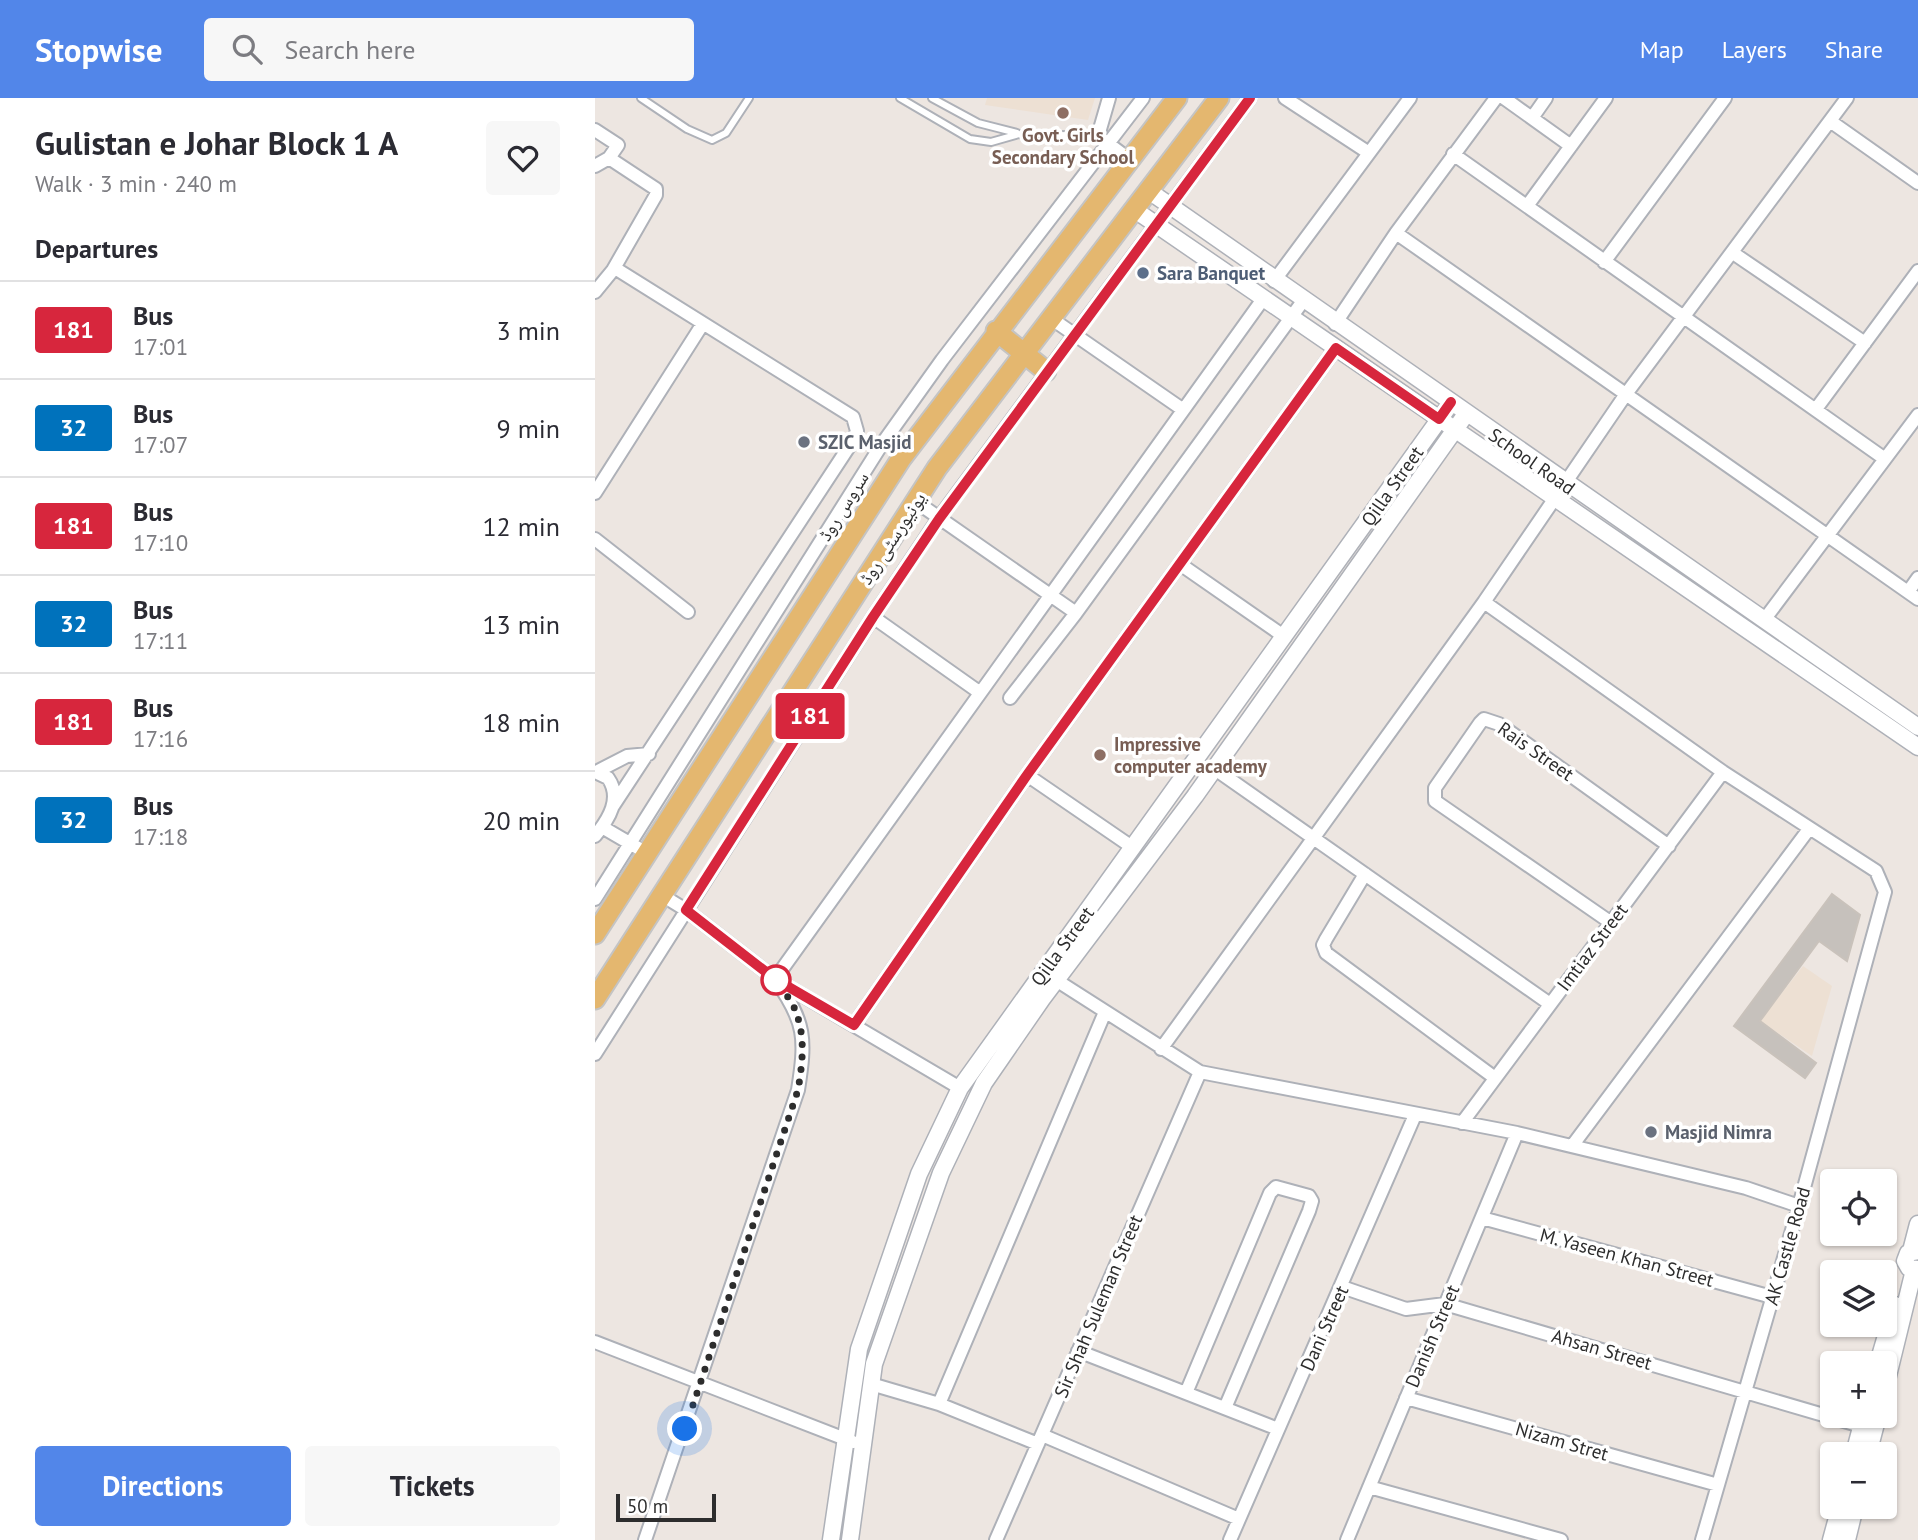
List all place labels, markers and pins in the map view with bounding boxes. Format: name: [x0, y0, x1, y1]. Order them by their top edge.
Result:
marker: Govt. Girls Secondary School: [1055, 105, 1071, 121]
place label: Govt. Girls Secondary School: [992, 123, 1135, 169]
place label: Sara Banquet: [1157, 261, 1265, 285]
marker: Sara Banquet: [1135, 265, 1151, 281]
place label: SZIC Masjid: [818, 430, 911, 454]
marker: SZIC Masjid: [796, 434, 812, 450]
place label: Impressive computer academy: [1114, 732, 1268, 778]
marker: Impressive computer academy: [1092, 747, 1108, 763]
unlabelled marker: [761, 965, 791, 995]
place label: Masjid Nimra: [1665, 1120, 1772, 1144]
marker: Masjid Nimra: [1643, 1124, 1659, 1140]

